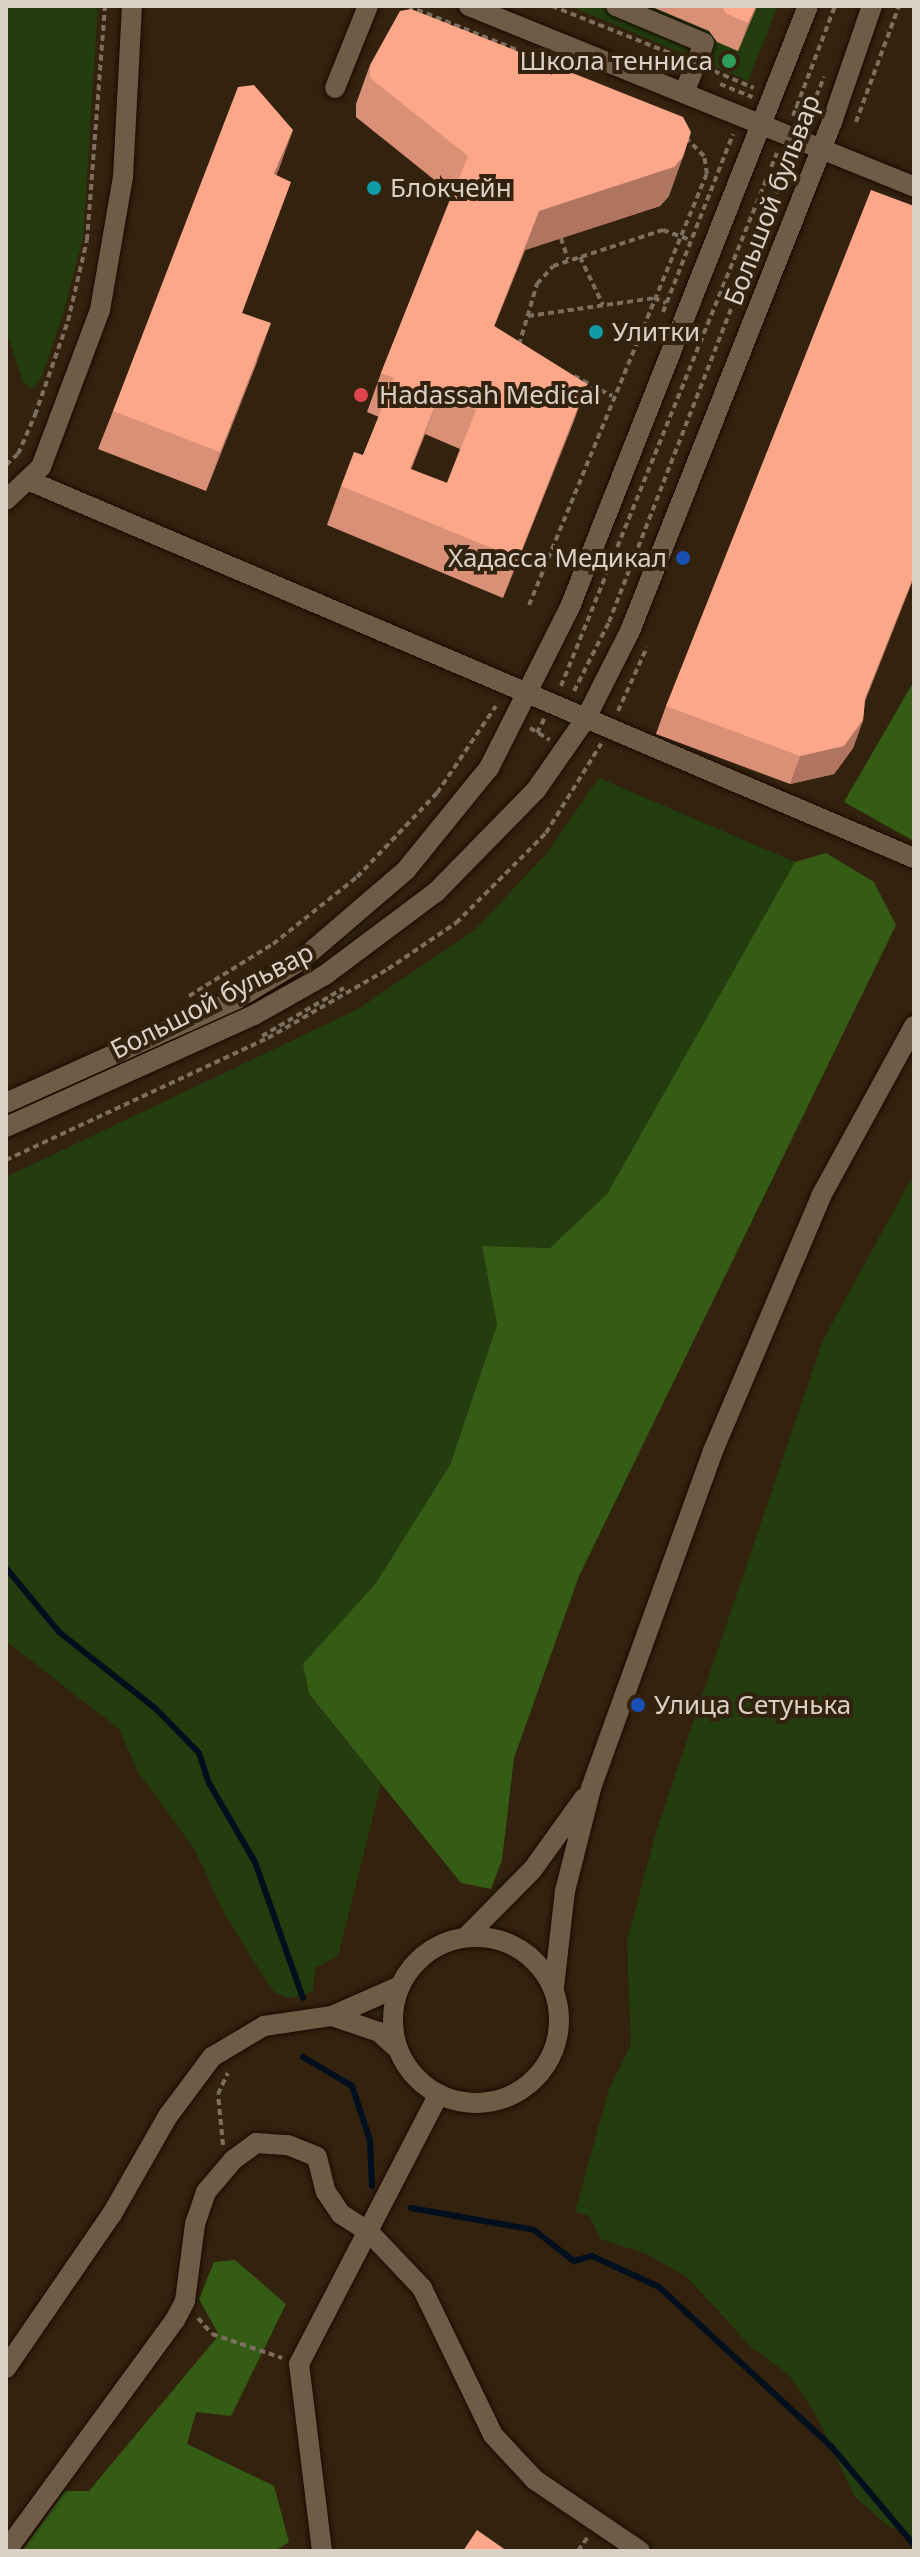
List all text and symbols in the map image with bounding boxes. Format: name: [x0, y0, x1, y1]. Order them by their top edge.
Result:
place label: Школа тенниса: [519, 45, 713, 77]
marker: Школа тенниса: [720, 52, 738, 70]
street label: Большой бульвар: [717, 90, 827, 310]
place label: Блокчейн: [390, 172, 512, 204]
marker: Блокчейн: [365, 179, 383, 197]
place label: Улитки: [612, 316, 700, 348]
marker: Улитки: [587, 323, 605, 341]
place label: Hadassah Medical: [379, 379, 600, 411]
marker: Hadassah Medical: [350, 384, 372, 406]
place label: Хадасса Медикал: [448, 542, 667, 574]
marker: Хадасса Медикал: [674, 549, 692, 567]
street label: Большой бульвар: [105, 936, 319, 1066]
place label: Улица Сетунька: [654, 1689, 851, 1721]
marker: Улица Сетунька: [629, 1696, 647, 1714]

